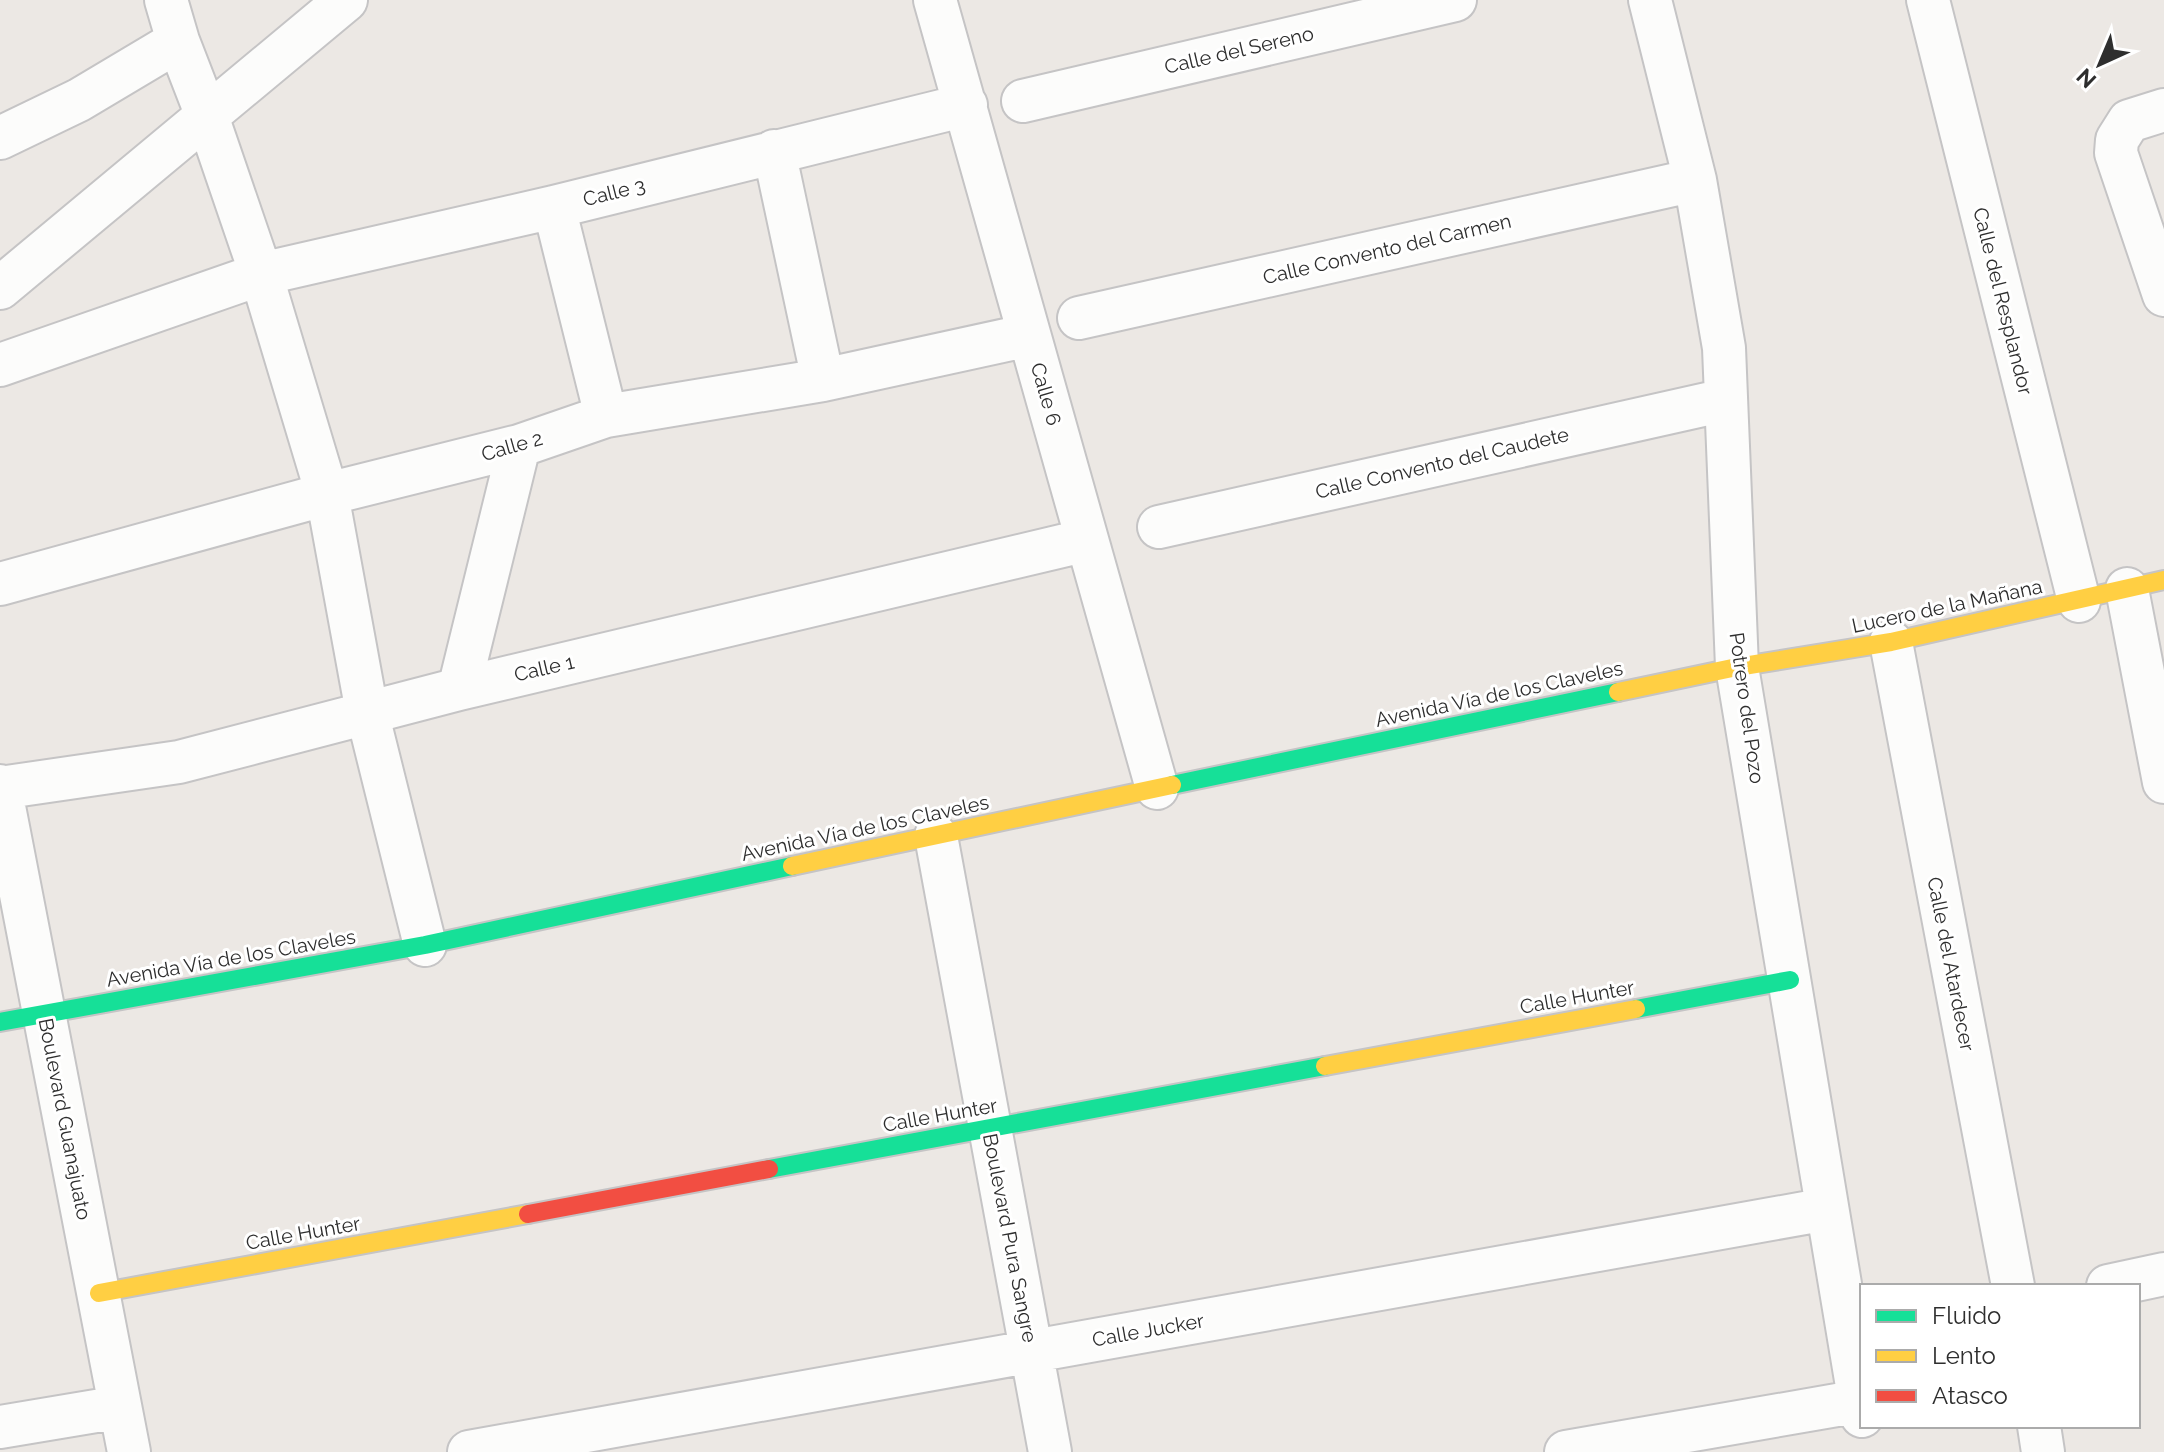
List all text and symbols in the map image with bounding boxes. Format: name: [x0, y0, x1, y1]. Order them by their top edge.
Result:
street label: Calle del Sereno: [1162, 21, 1316, 79]
north arrow: [2060, 24, 2140, 104]
text: N: [2071, 63, 2101, 94]
street label: Calle 3: [581, 173, 647, 211]
street label: Calle del Resplandor: [1968, 205, 2038, 397]
street label: Calle Convento del Carmen: [1261, 209, 1513, 289]
street label: Calle 6: [1026, 360, 1066, 428]
street label: Calle Convento del Caudete: [1313, 422, 1571, 504]
street label: Calle 2: [479, 426, 545, 466]
street label: Lucero de la Mañana: [1850, 574, 2044, 638]
street label: Potrero del Pozo: [1725, 631, 1769, 785]
street label: Calle 1: [512, 649, 577, 687]
street label: Avenida Vía de los Claveles: [1373, 656, 1625, 732]
street label: Avenida Vía de los Claveles: [739, 790, 991, 866]
street label: Calle del Atardecer: [1922, 875, 1980, 1053]
street label: Avenida Vía de los Claveles: [105, 924, 357, 992]
street label: Calle Hunter: [1518, 975, 1636, 1019]
street label: Boulevard Guanajuato: [34, 1016, 96, 1222]
street label: Calle Hunter: [881, 1093, 999, 1137]
street label: Boulevard Pura Sangre: [978, 1131, 1042, 1345]
street label: Calle Hunter: [244, 1211, 362, 1255]
legend: [1860, 1284, 2140, 1428]
text: Fluido: [1932, 1301, 2001, 1330]
street label: Calle Jucker: [1090, 1308, 1206, 1352]
text: Lento: [1932, 1341, 1996, 1370]
text: Atasco: [1932, 1381, 2008, 1410]

